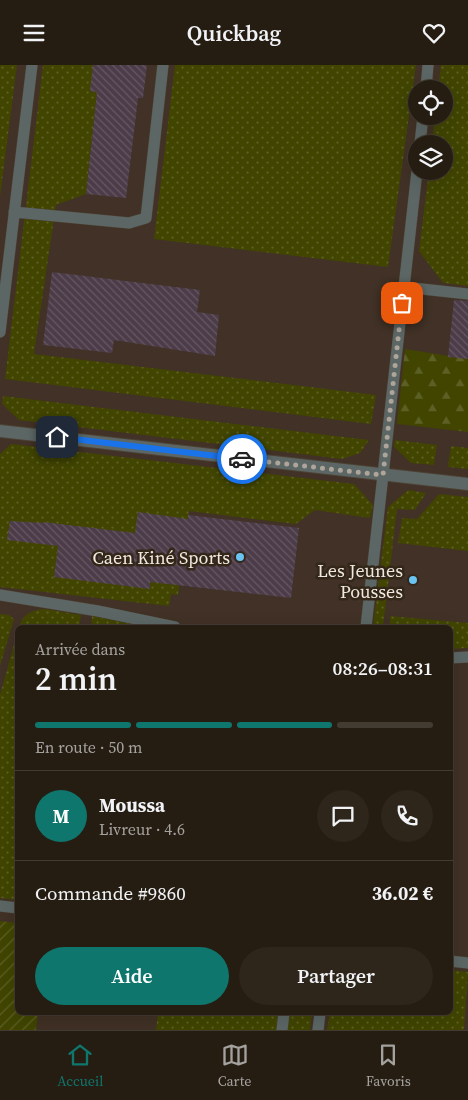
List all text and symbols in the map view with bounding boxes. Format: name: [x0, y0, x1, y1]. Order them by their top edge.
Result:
text: Quickbag: [187, 18, 281, 48]
icon: menu: [20, 19, 48, 47]
icon: heart: [420, 19, 448, 47]
map controls: [408, 80, 453, 180]
button: locate: [408, 80, 453, 125]
button: layers: [408, 135, 453, 180]
pin: [381, 282, 423, 324]
icon: bag: [388, 289, 416, 317]
pin: [36, 416, 78, 458]
icon: home: [43, 423, 71, 451]
courier: [217, 434, 267, 484]
icon: car: [228, 445, 256, 473]
place label: Caen Kiné Sports: [93, 545, 230, 570]
marker: Caen Kiné Sports: [234, 551, 246, 563]
place label: Les Jeunes Pousses: [317, 558, 403, 604]
marker: Les Jeunes Pousses: [407, 574, 419, 586]
text: Arrivée dans: [35, 638, 125, 660]
text: 08:26–08:31: [333, 655, 433, 681]
text: 2 min: [35, 657, 117, 701]
text: En route · 50 m: [35, 736, 142, 758]
button: chat: [317, 790, 369, 842]
button: phone: [381, 790, 433, 842]
text: Moussa: [99, 792, 165, 818]
text: M: [52, 803, 70, 829]
text: Livreur · 4.6: [99, 818, 185, 840]
text: Commande #9860: [35, 880, 186, 906]
text: 36.02 €: [372, 880, 433, 906]
button: Aide: [35, 947, 229, 1005]
button: Partager: [239, 947, 433, 1005]
tab: Accueil: [57, 1041, 103, 1091]
tab: Carte: [218, 1041, 251, 1091]
tab: Favoris: [366, 1041, 411, 1091]

